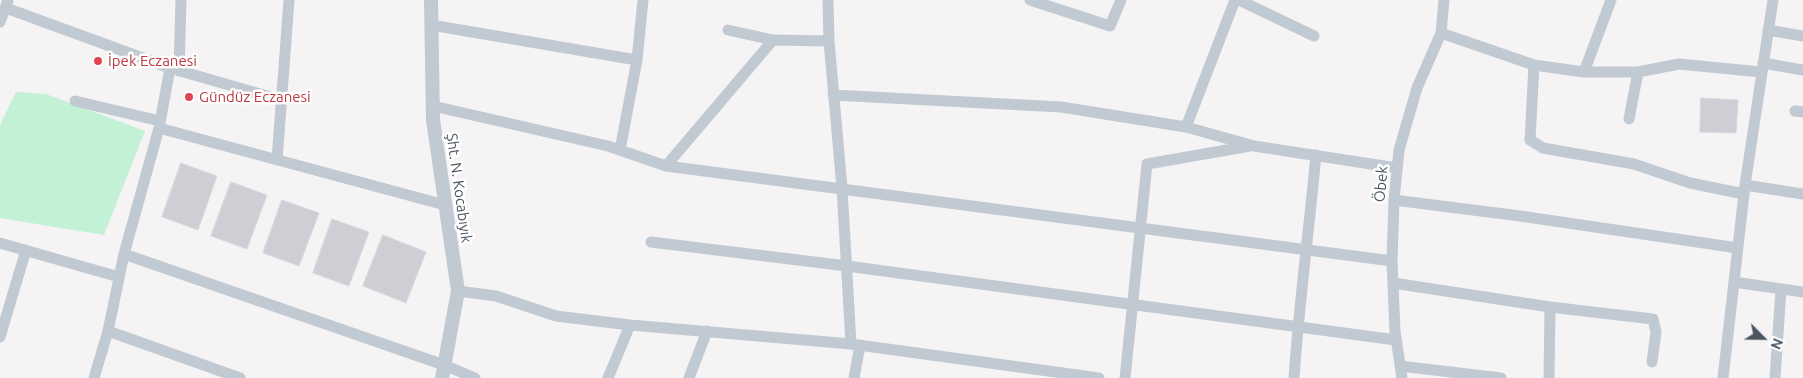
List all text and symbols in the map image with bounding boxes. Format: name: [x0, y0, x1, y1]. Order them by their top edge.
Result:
place label: İpek Eczanesi: [108, 52, 197, 70]
marker: İpek Eczanesi: [92, 55, 104, 67]
place label: Gündüz Eczanesi: [199, 88, 311, 106]
marker: Gündüz Eczanesi: [183, 91, 195, 103]
street label: Şht. N. Kocabıyık: [442, 132, 476, 244]
street label: Öbek: [1370, 165, 1392, 203]
north arrow: [1738, 313, 1788, 363]
text: N: [1767, 336, 1786, 352]

